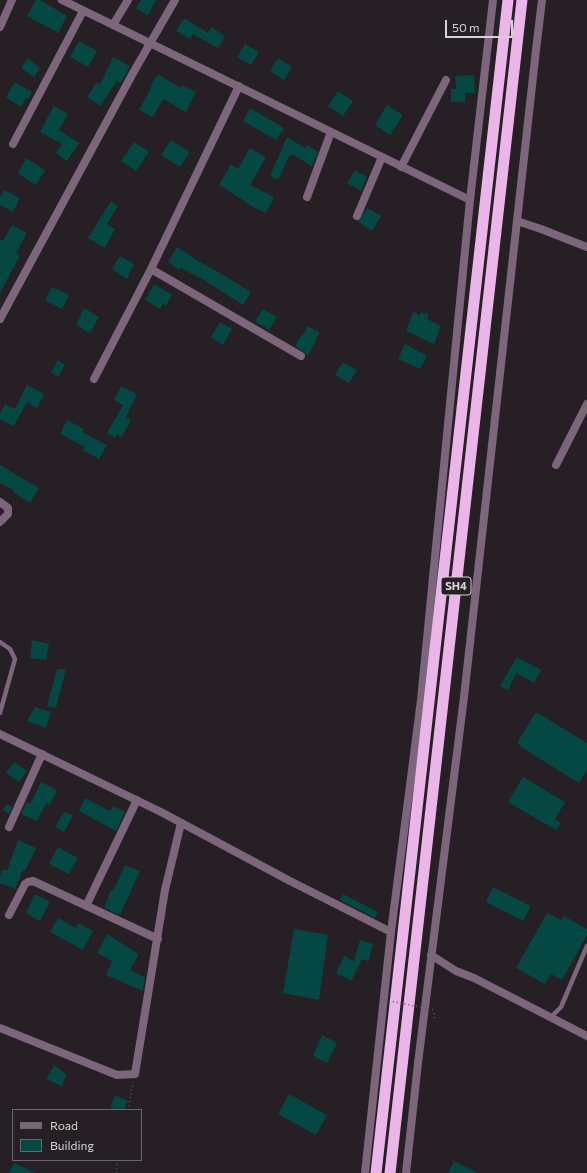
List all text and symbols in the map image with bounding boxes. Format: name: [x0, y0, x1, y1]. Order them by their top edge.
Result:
scale bar: [447, 12, 515, 38]
text: 50 m: [452, 20, 480, 34]
road number: SH4: [441, 577, 471, 595]
legend: [12, 1109, 142, 1161]
text: Road: [50, 1118, 78, 1132]
text: Building: [50, 1138, 94, 1152]

